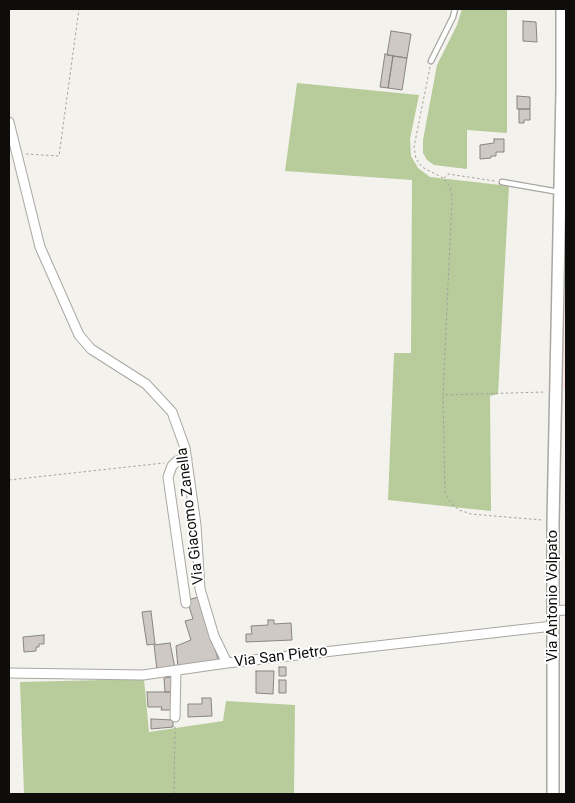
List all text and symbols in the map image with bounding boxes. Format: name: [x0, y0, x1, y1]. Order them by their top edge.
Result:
street label: Via Giacomo Zanella: [174, 447, 208, 585]
street label: Via Antonio Volpato: [544, 530, 562, 662]
street label: Via San Pietro: [233, 642, 329, 672]

